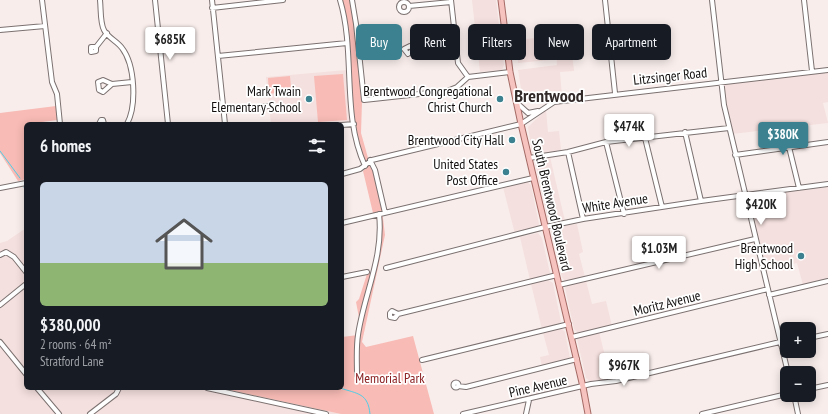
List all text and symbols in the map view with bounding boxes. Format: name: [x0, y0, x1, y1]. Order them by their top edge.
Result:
chip: Buy: [356, 24, 402, 60]
chip: Rent: [410, 24, 460, 60]
chip: Filters: [468, 24, 526, 60]
chip: New: [534, 24, 584, 60]
chip: Apartment: [592, 24, 671, 60]
pin: $685K: [142, 27, 198, 61]
text: $685K: [154, 31, 186, 48]
street label: Litzsinger Road: [632, 63, 708, 89]
place label: Mark Twain Elementary School: [211, 82, 302, 116]
place label: Brentwood Congregational Christ Church: [363, 82, 493, 116]
district label: Brentwood: [514, 84, 584, 107]
marker: Mark Twain Elementary School: [304, 94, 314, 104]
marker: Brentwood Congregational Christ Church: [495, 94, 505, 104]
pin: $474K: [601, 114, 657, 148]
text: $474K: [613, 118, 645, 135]
pin: $380K: [755, 122, 811, 156]
text: $380K: [767, 126, 799, 143]
place label: Brentwood City Hall: [408, 131, 505, 149]
text: 6 homes: [40, 135, 91, 157]
icon: filters: [306, 135, 328, 157]
marker: Brentwood City Hall: [507, 135, 517, 145]
street label: South Brentwood Boulevard: [528, 137, 576, 273]
place label: United States Post Office: [433, 155, 498, 189]
marker: United States Post Office: [501, 167, 511, 177]
street label: White Avenue: [581, 189, 649, 217]
pin: $420K: [733, 192, 789, 226]
text: $420K: [745, 196, 777, 213]
icon: home: [148, 208, 220, 280]
pin: $1.03M: [626, 236, 692, 270]
place label: Brentwood High School: [735, 239, 794, 273]
text: $1.03M: [641, 240, 677, 257]
marker: Brentwood High School: [796, 251, 806, 261]
street label: Moritz Avenue: [632, 286, 703, 320]
text: $380,000: [40, 314, 101, 336]
map controls: [780, 322, 816, 402]
button: +: [780, 322, 816, 358]
text: 2 rooms · 64 m²: [40, 336, 112, 353]
text: Stratford Lane: [40, 353, 104, 370]
pin: $967K: [596, 353, 652, 387]
text: $967K: [608, 357, 640, 374]
button: −: [780, 366, 816, 402]
park label: Memorial Park: [355, 369, 425, 387]
street label: Pine Avenue: [507, 371, 569, 401]

